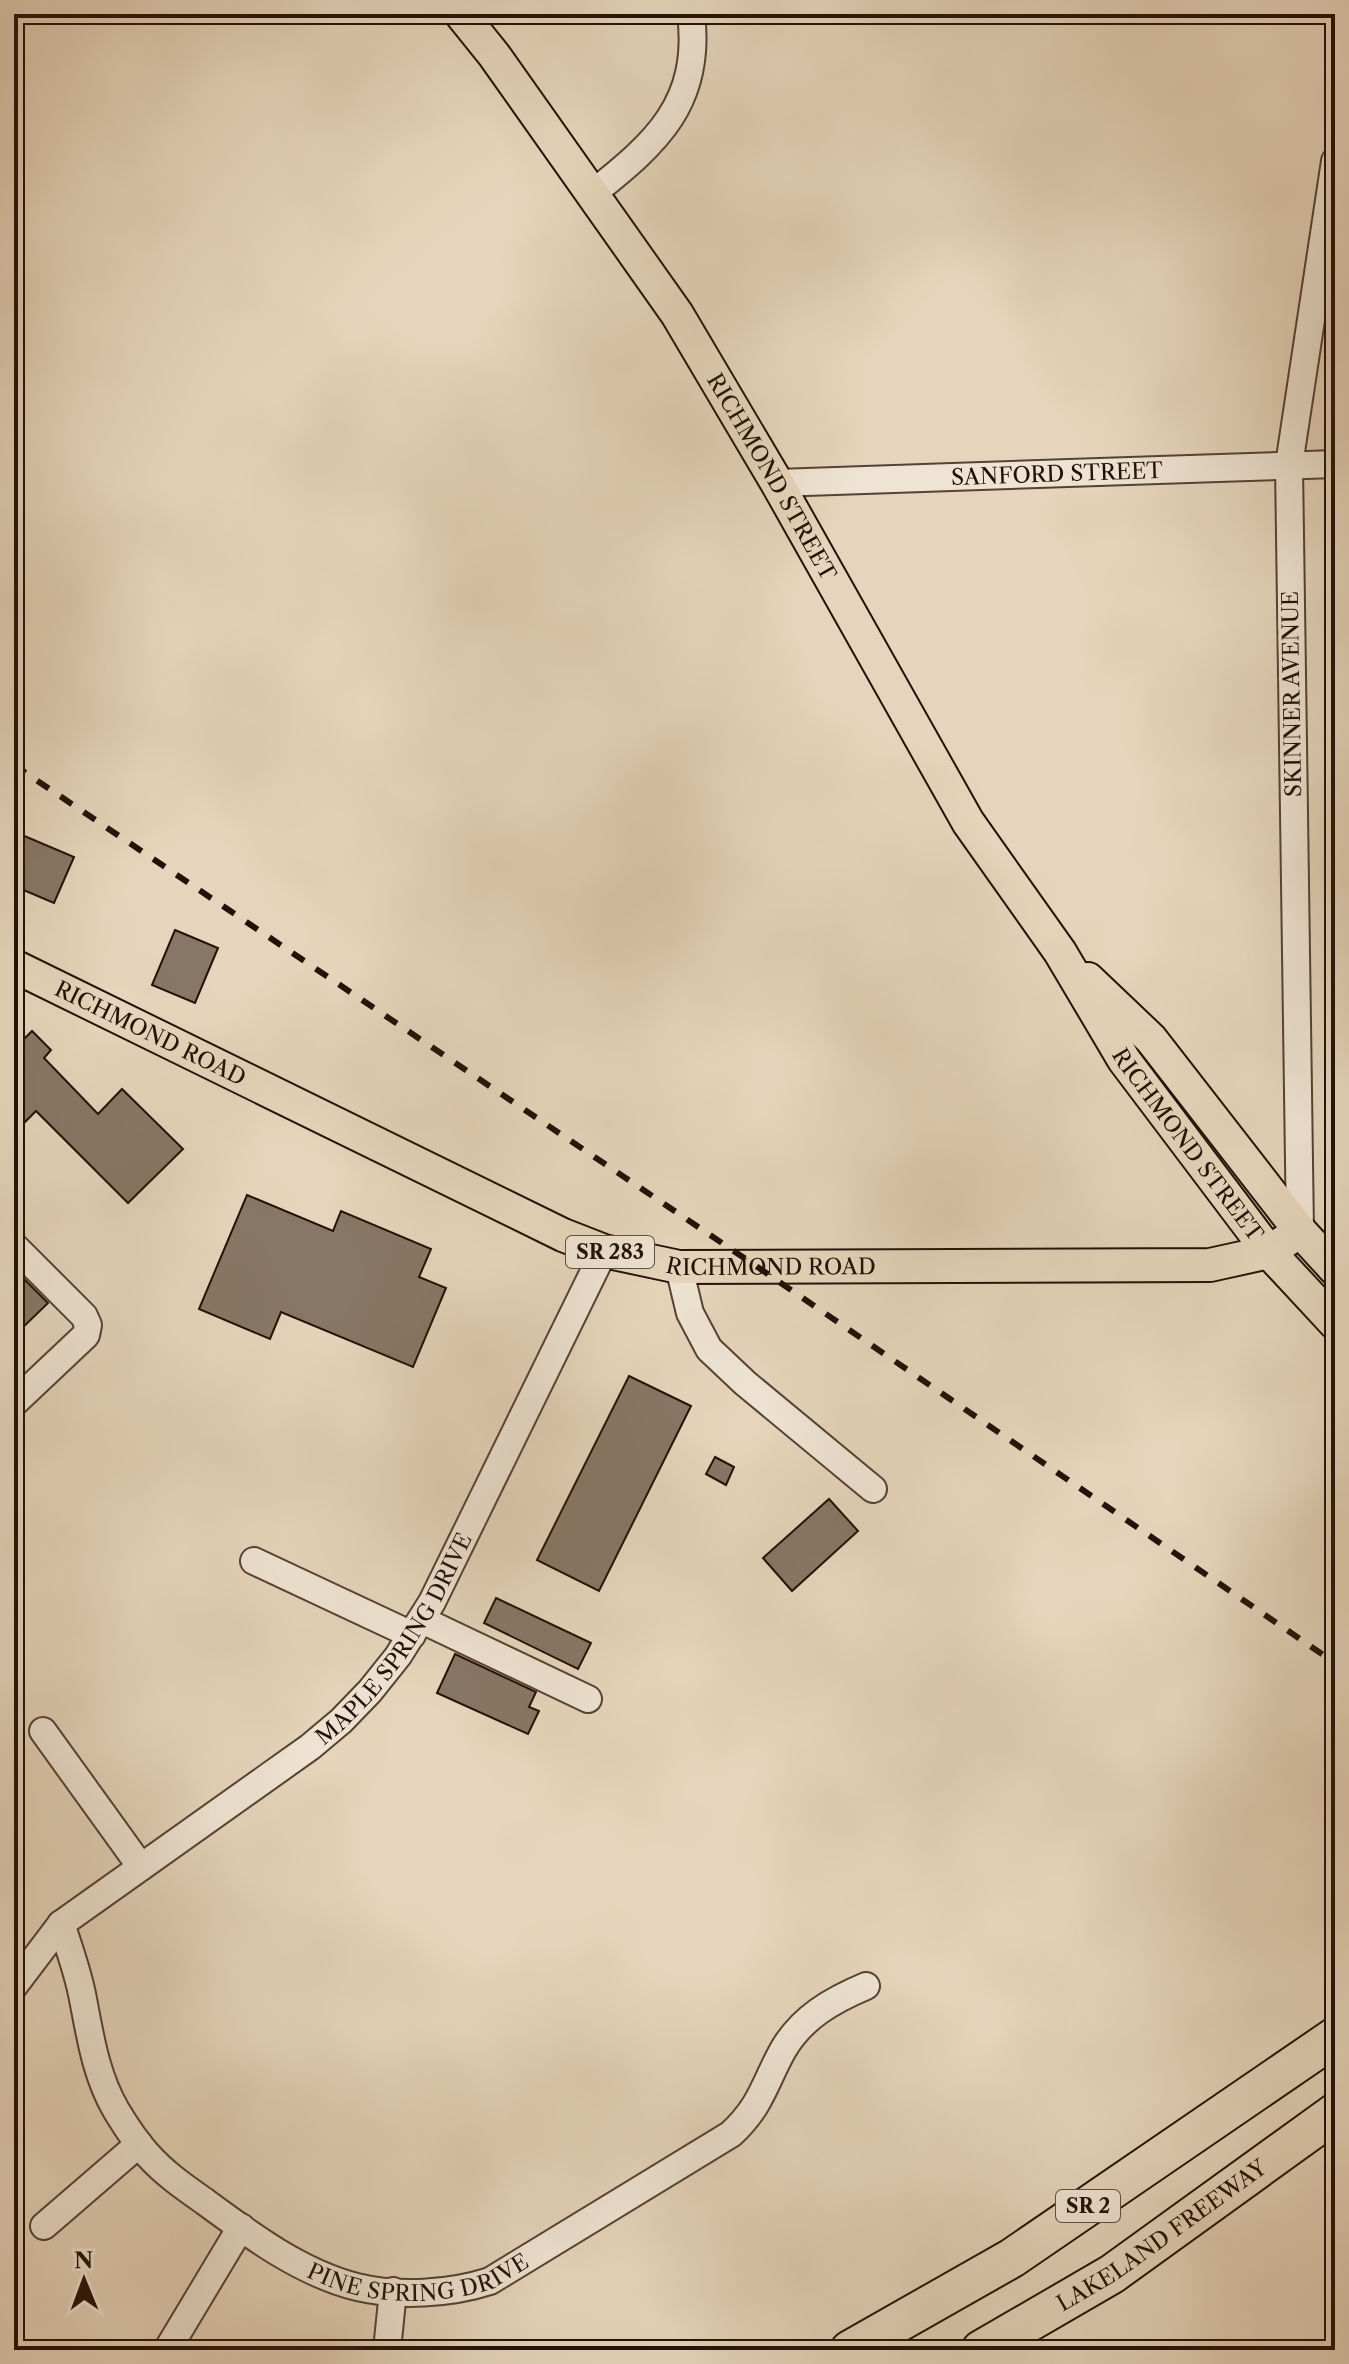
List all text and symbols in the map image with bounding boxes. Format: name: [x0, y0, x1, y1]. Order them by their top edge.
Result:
street label: RICHMOND STREET: [702, 368, 843, 585]
street label: SANFORD STREET: [950, 456, 1164, 491]
street label: SKINNER AVENUE: [1277, 591, 1307, 797]
street label: RICHMOND ROAD: [50, 975, 251, 1091]
street label: RICHMOND STREET: [1107, 1043, 1270, 1247]
road number: SR 283: [566, 1236, 654, 1268]
street label: RICHMOND ROAD: [664, 1251, 876, 1281]
street label: MAPLE SPRING DRIVE: [310, 1528, 477, 1750]
street label: LAKELAND FREEWAY: [1052, 2153, 1272, 2317]
road number: SR 2: [1056, 2190, 1120, 2222]
north arrow: [44, 2240, 124, 2320]
street label: PINE SPRING DRIVE: [303, 2241, 533, 2275]
text: N: [74, 2247, 93, 2274]
text: PINE SPRING DRIVE: [303, 2247, 533, 2307]

